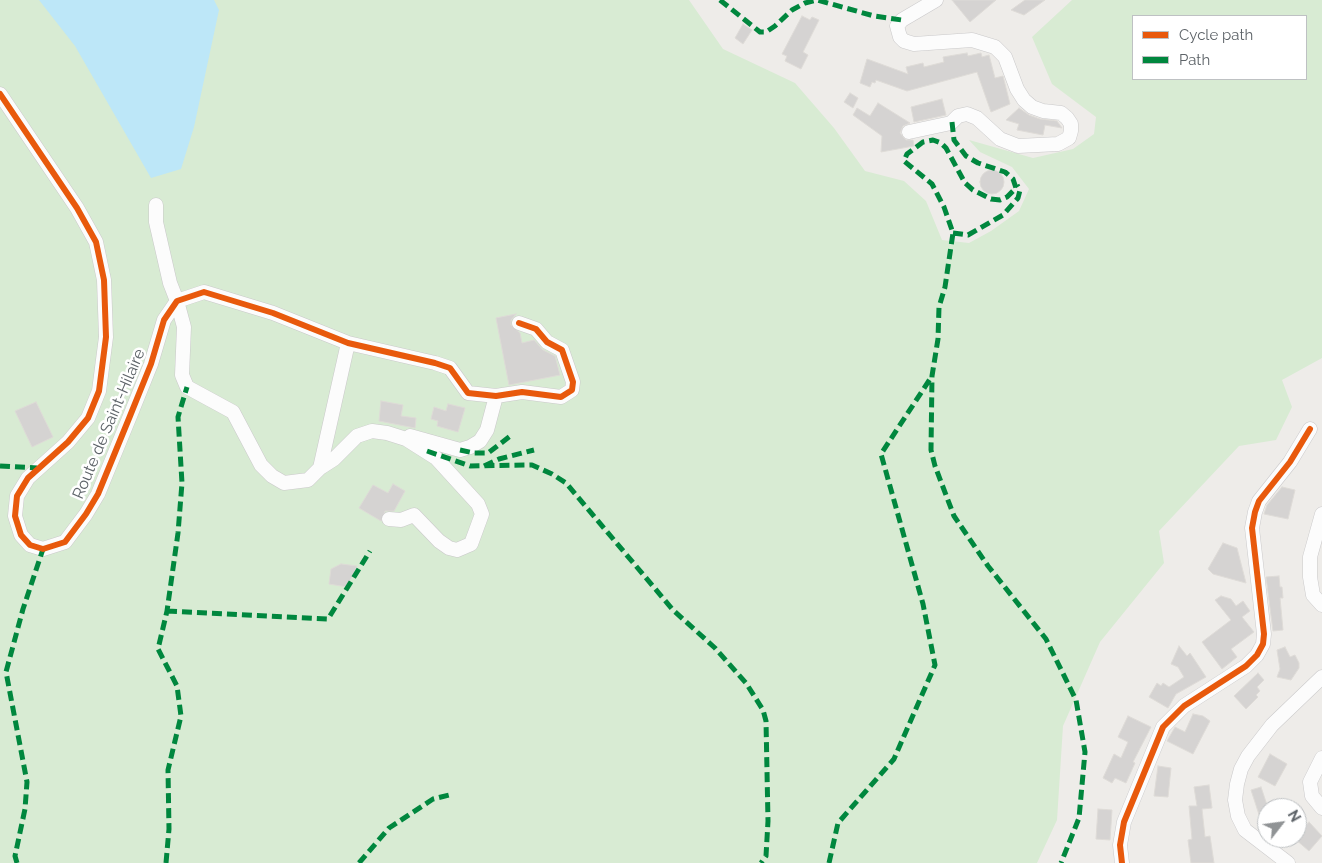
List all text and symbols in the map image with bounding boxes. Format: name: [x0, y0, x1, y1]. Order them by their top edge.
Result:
legend: [1132, 15, 1307, 80]
text: Cycle path: [1179, 26, 1253, 44]
text: Path: [1179, 51, 1210, 69]
street label: Route de Saint-Hilaire: [69, 346, 149, 502]
north arrow: [1257, 798, 1307, 848]
text: N: [1285, 807, 1304, 825]

